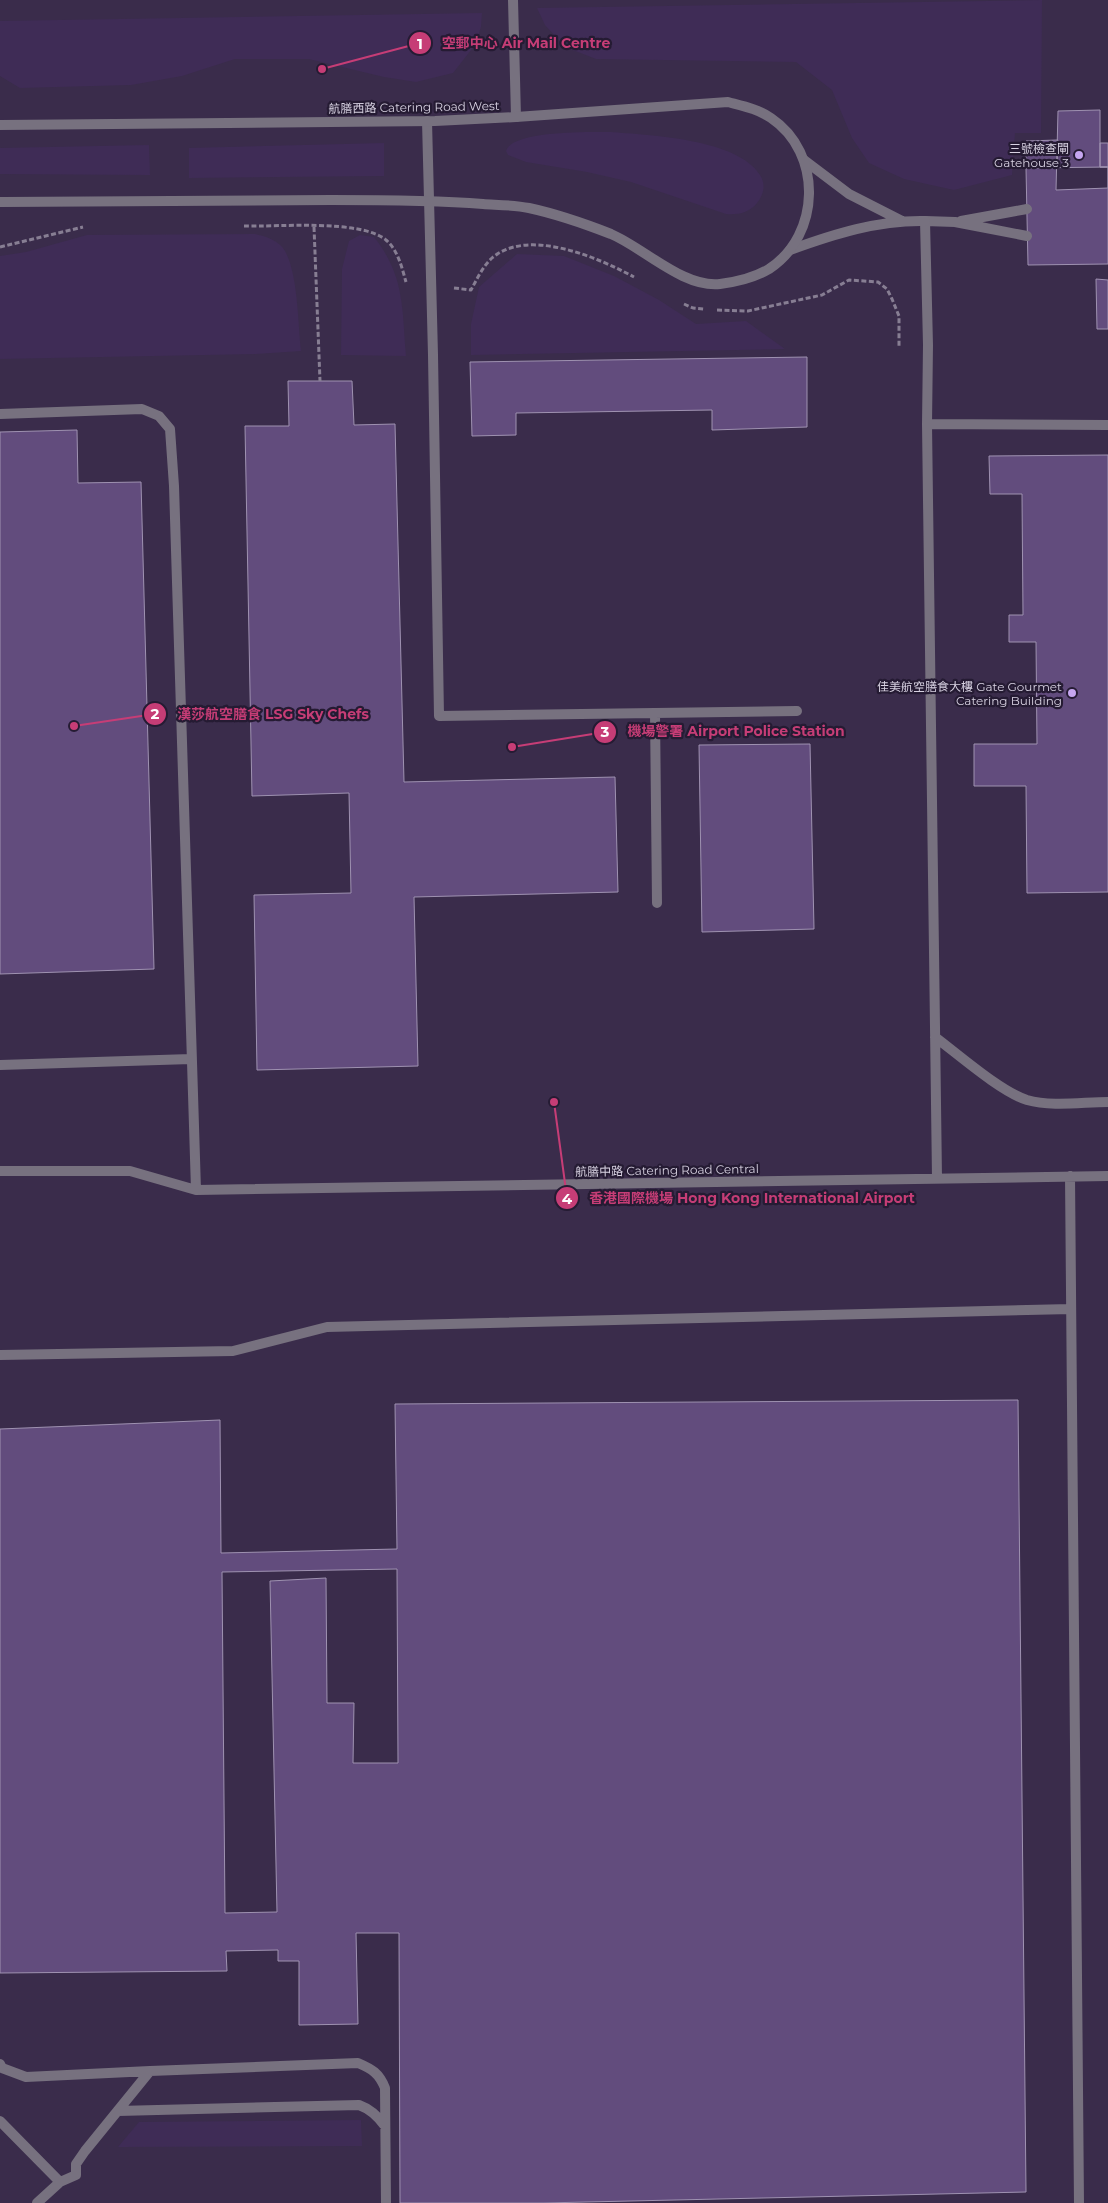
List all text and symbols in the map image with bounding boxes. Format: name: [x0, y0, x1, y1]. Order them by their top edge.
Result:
callout: 空郵中心 Air Mail Centre: [407, 29, 621, 58]
text: 1: [417, 34, 423, 53]
text: 空郵中心 Air Mail Centre: [442, 34, 610, 52]
street label: 航膳西路 Catering Road West: [328, 98, 500, 116]
place label: 三號檢查閘 Gatehouse 3: [994, 141, 1069, 170]
marker: 三號檢查閘 Gatehouse 3: [1073, 149, 1085, 161]
place label: 佳美航空膳食大樓 Gate Gourmet Catering Building: [877, 679, 1062, 708]
marker: 佳美航空膳食大樓 Gate Gourmet Catering Building: [1066, 687, 1078, 699]
callout: 漢莎航空膳食 LSG Sky Chefs: [142, 699, 379, 728]
text: 2: [151, 704, 160, 723]
text: 漢莎航空膳食 LSG Sky Chefs: [177, 705, 369, 723]
callout: 機場警署 Airport Police Station: [593, 717, 855, 746]
text: 3: [600, 722, 610, 741]
text: 機場警署 Airport Police Station: [627, 722, 845, 740]
street label: 航膳中路 Catering Road Central: [575, 1161, 759, 1179]
callout: 香港國際機場 Hong Kong International Airport: [554, 1184, 925, 1213]
text: 4: [562, 1189, 573, 1208]
text: 香港國際機場 Hong Kong International Airport: [589, 1189, 915, 1207]

